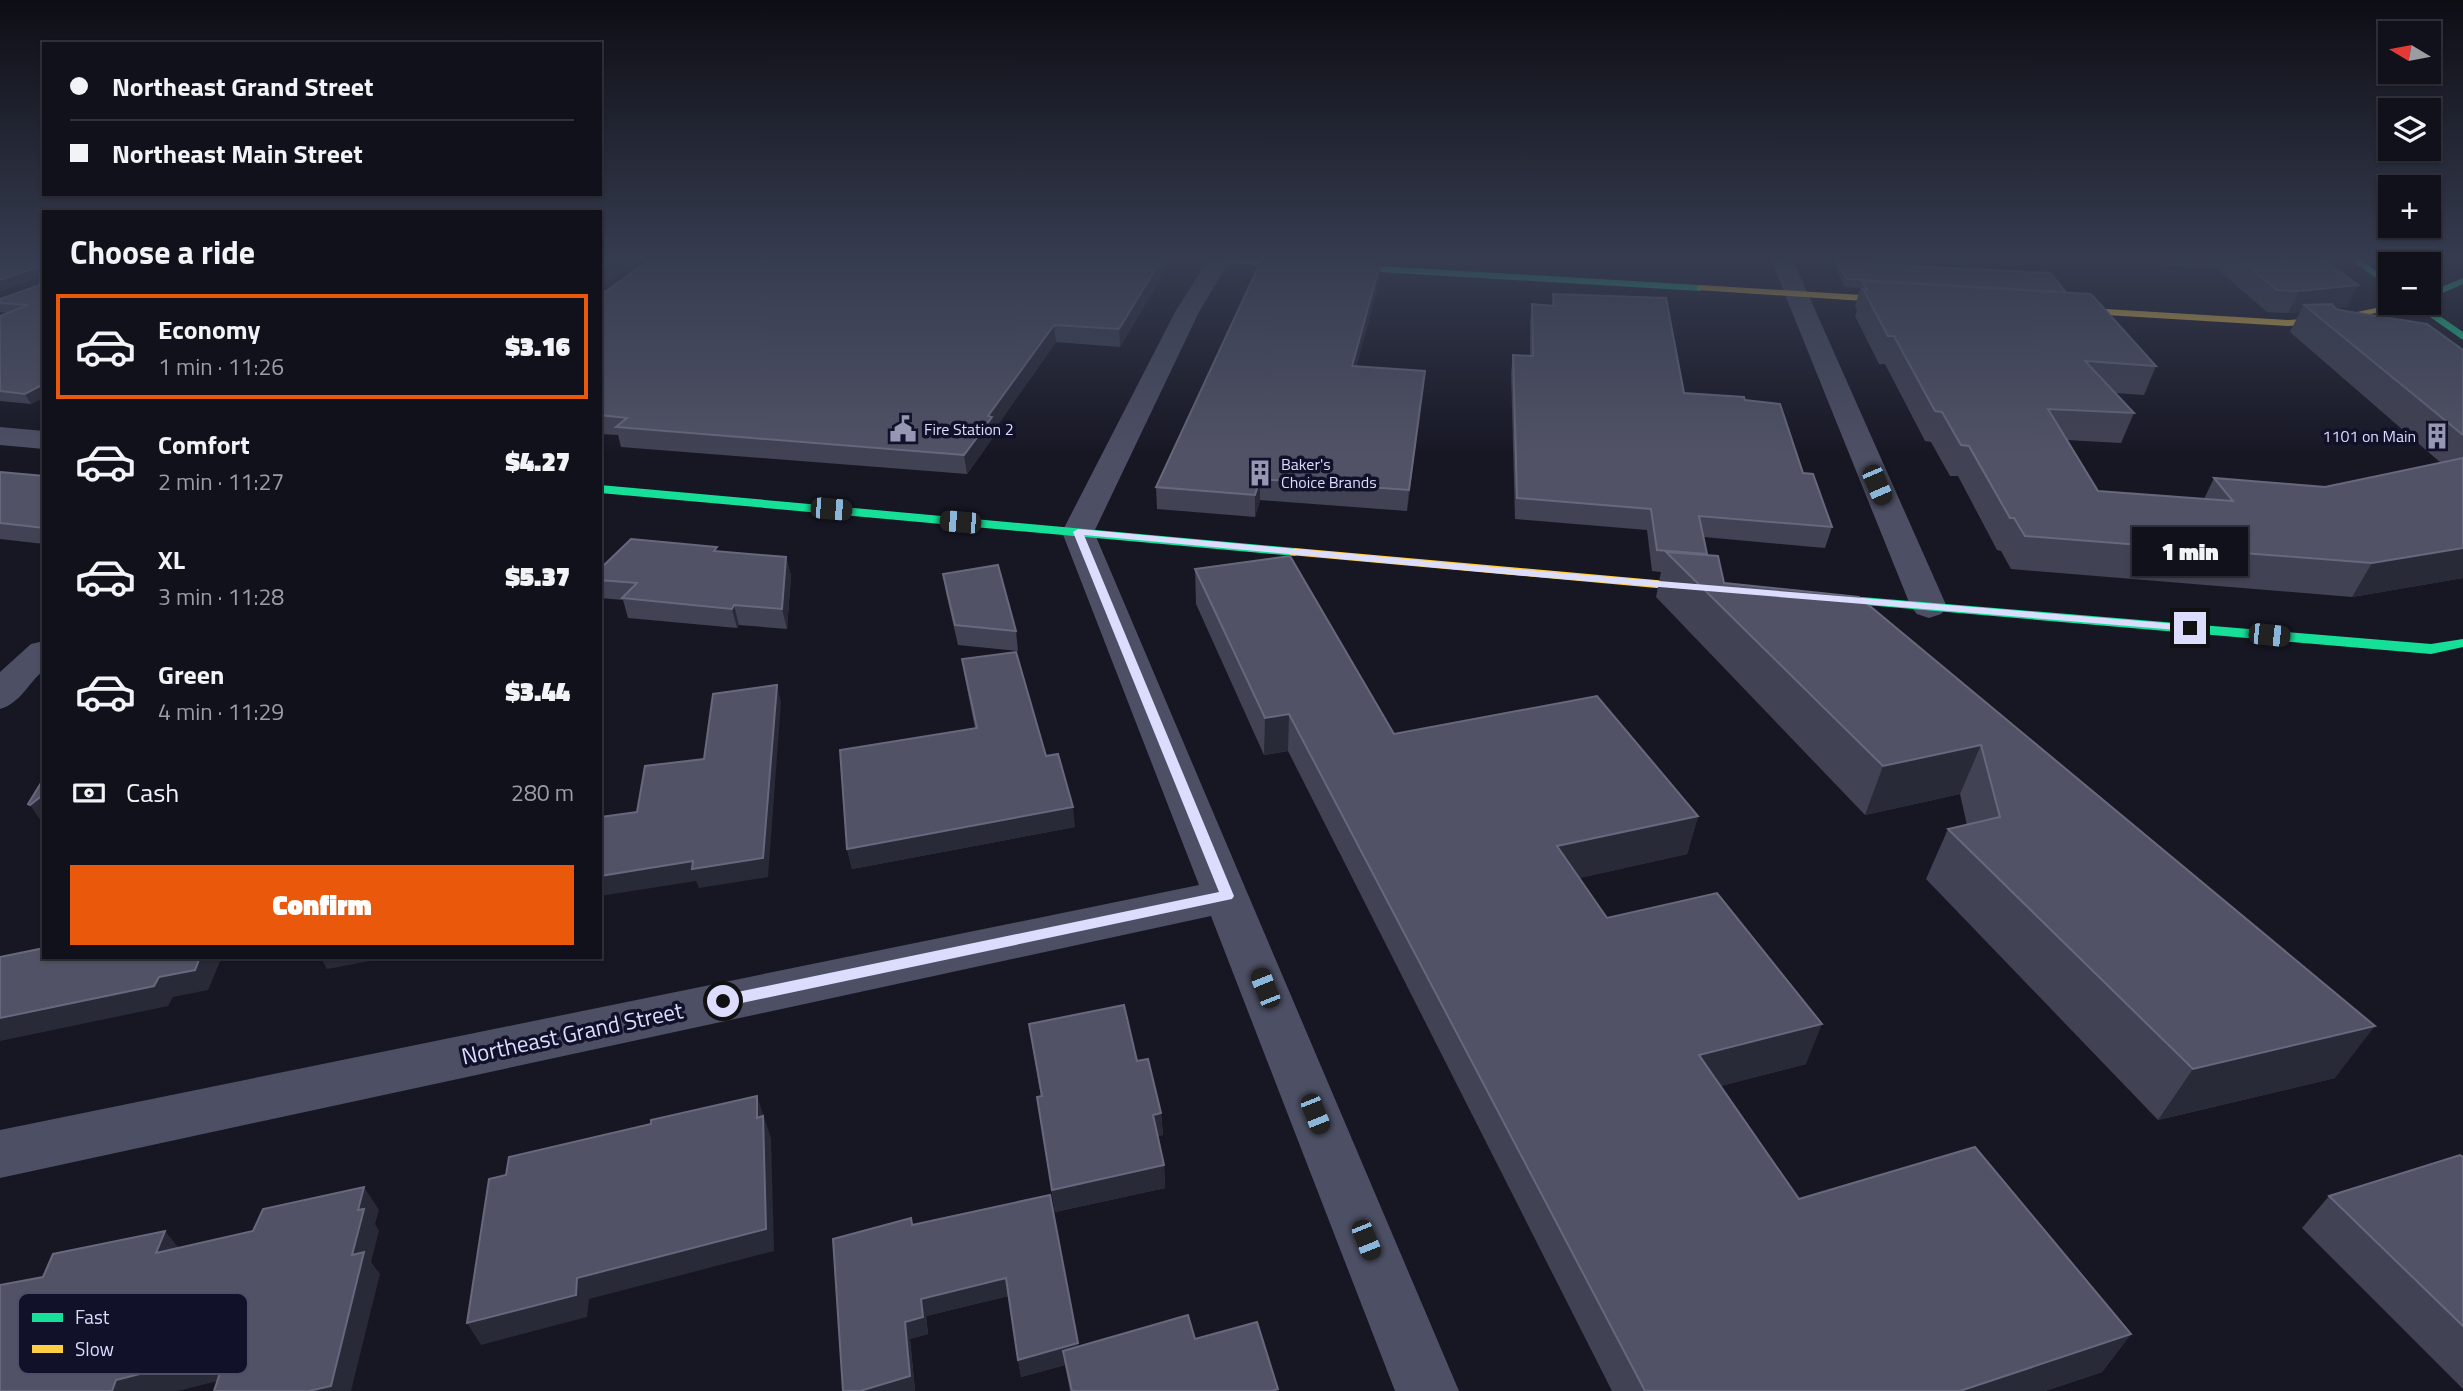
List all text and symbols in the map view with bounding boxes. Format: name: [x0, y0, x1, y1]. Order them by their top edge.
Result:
north arrow: [2378, 21, 2441, 84]
map controls: [2378, 21, 2441, 315]
text: Northeast Grand Street: [112, 67, 374, 106]
button: layers: [2378, 98, 2441, 161]
text: Northeast Main Street: [112, 134, 363, 173]
button: +: [2378, 175, 2441, 238]
text: Choose a ride: [70, 228, 255, 276]
button: −: [2378, 252, 2441, 315]
text: Economy: [158, 310, 260, 349]
icon: car: [74, 315, 137, 378]
text: $3.16: [505, 327, 570, 366]
text: 1 min · 11:26: [158, 349, 284, 384]
public building icon: Fire Station 2: [888, 414, 918, 444]
place label: Fire Station 2: [924, 417, 1014, 441]
building icon: 1101 on Main: [2422, 421, 2452, 451]
place label: 1101 on Main: [2323, 424, 2416, 448]
text: Comfort: [158, 425, 250, 464]
icon: car: [74, 430, 137, 493]
text: $4.27: [505, 442, 570, 481]
place label: Baker's Choice Brands: [1281, 452, 1377, 494]
building icon: Baker's Choice Brands: [1245, 458, 1275, 488]
car: [1860, 462, 1895, 508]
text: 2 min · 11:27: [158, 464, 284, 499]
car: [810, 497, 853, 521]
car: [939, 510, 982, 534]
callout: 1 min: [2132, 526, 2248, 576]
text: 1 min: [2161, 534, 2219, 569]
text: XL: [158, 540, 185, 579]
icon: car: [74, 545, 137, 608]
text: $5.37: [505, 557, 570, 596]
text: 3 min · 11:28: [158, 579, 284, 614]
route end: [2174, 612, 2206, 644]
car: [2248, 622, 2291, 648]
text: Green: [158, 655, 224, 694]
icon: car: [74, 660, 137, 723]
text: $3.44: [505, 672, 570, 711]
text: 4 min · 11:29: [158, 694, 284, 729]
text: Cash: [126, 773, 179, 812]
icon: cash: [70, 774, 108, 812]
text: 280 m: [511, 775, 574, 810]
button: Confirm: [70, 865, 574, 945]
car: [1248, 965, 1283, 1011]
route start: [707, 985, 739, 1017]
street label: Northeast Grand Street: [458, 992, 686, 1074]
car: [1298, 1091, 1333, 1137]
car: [1349, 1217, 1384, 1263]
legend: [18, 1293, 248, 1374]
text: Fast: [75, 1302, 110, 1331]
text: Slow: [75, 1334, 114, 1363]

